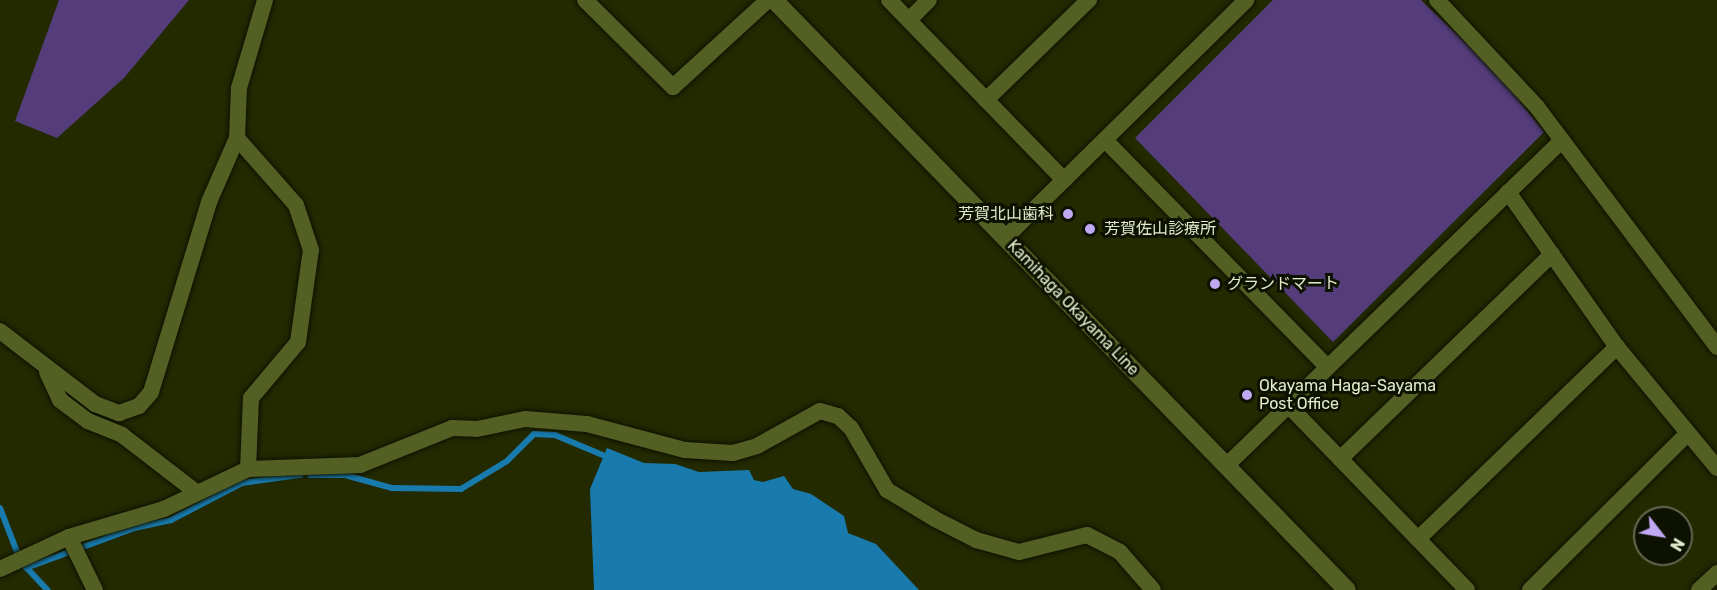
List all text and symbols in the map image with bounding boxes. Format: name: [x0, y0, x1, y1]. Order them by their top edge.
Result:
place label: 芳賀北山歯科: [958, 204, 1054, 224]
marker: 芳賀北山歯科: [1059, 205, 1077, 223]
place label: 芳賀佐山診療所: [1104, 219, 1216, 239]
marker: 芳賀佐山診療所: [1081, 220, 1099, 238]
street label: Kamihaga Okayama Line: [1003, 236, 1143, 380]
place label: グランドマート: [1227, 274, 1339, 294]
marker: グランドマート: [1208, 277, 1222, 291]
place label: Okayama Haga-Sayama Post Office: [1259, 376, 1436, 414]
marker: Okayama Haga-Sayama Post Office: [1240, 388, 1254, 402]
north arrow: [1633, 506, 1693, 566]
text: N: [1666, 535, 1688, 554]

